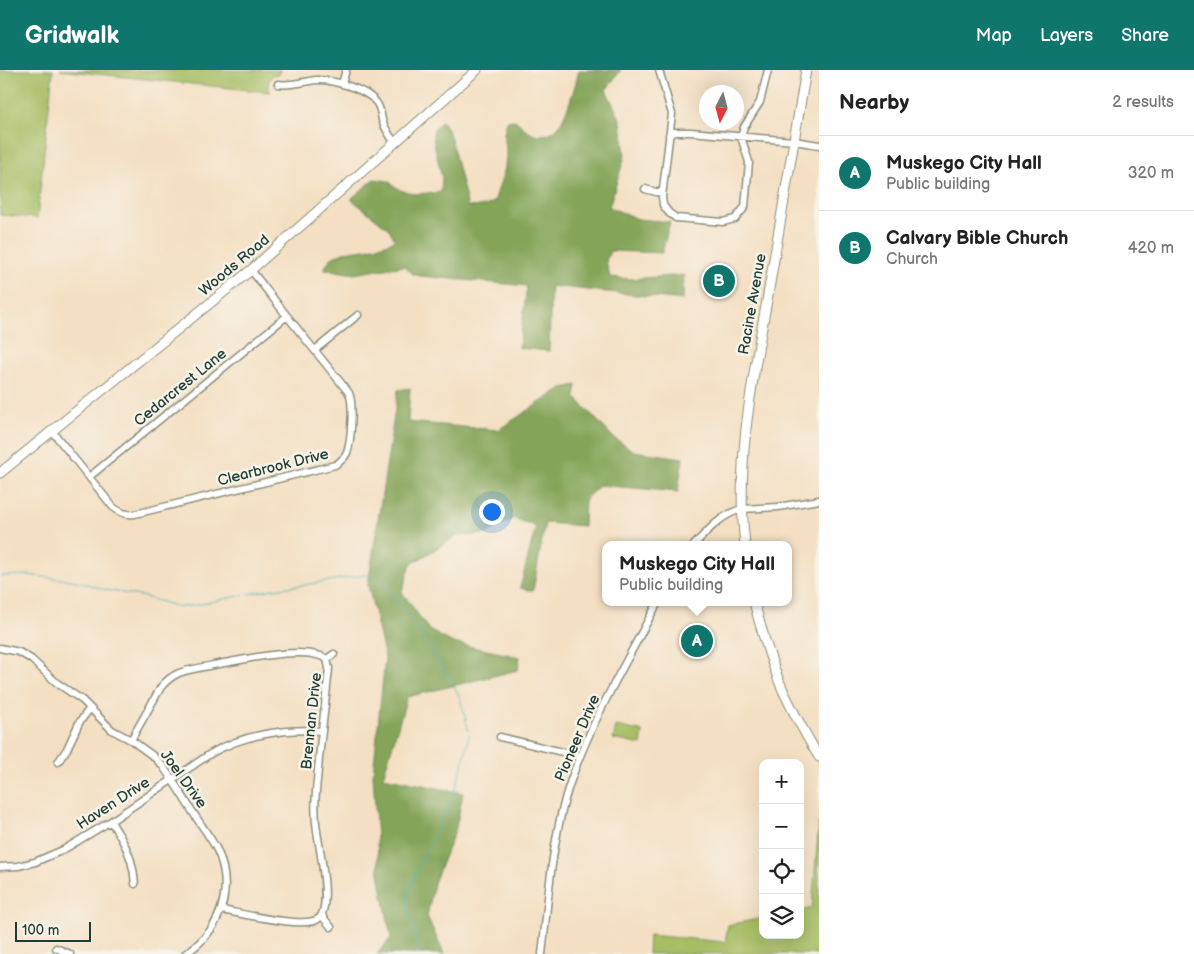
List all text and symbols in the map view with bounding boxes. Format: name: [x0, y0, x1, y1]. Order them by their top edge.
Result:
text: Gridwalk: [25, 21, 119, 50]
text: Map: [976, 25, 1012, 46]
text: Layers: [1040, 25, 1093, 46]
text: Share: [1121, 25, 1169, 46]
north arrow: [699, 85, 744, 130]
text: Nearby: [839, 90, 909, 115]
text: 2 results: [1112, 93, 1174, 112]
text: Muskego City Hall: [886, 152, 1042, 175]
text: A: [850, 164, 860, 183]
text: 320 m: [1128, 164, 1174, 183]
text: Public building: [886, 175, 990, 194]
text: Calvary Bible Church: [886, 227, 1068, 250]
street label: Woods Road: [195, 230, 273, 300]
text: B: [849, 239, 861, 258]
text: 420 m: [1128, 239, 1174, 258]
text: Church: [886, 250, 938, 269]
street label: Racine Avenue: [734, 252, 771, 356]
pin: B: [703, 262, 735, 300]
street label: Cedarcrest Lane: [130, 344, 231, 431]
street label: Clearbrook Drive: [216, 444, 331, 490]
your location: [479, 499, 505, 525]
popup: [602, 541, 792, 606]
text: Muskego City Hall: [619, 553, 775, 576]
text: Public building: [619, 576, 723, 595]
pin: A: [681, 622, 713, 660]
street label: Brennan Drive: [297, 671, 326, 771]
street label: Pioneer Drive: [551, 692, 604, 784]
street label: Joel Drive: [156, 746, 211, 812]
map controls: [759, 759, 804, 939]
button: +: [759, 759, 804, 804]
street label: Haven Drive: [73, 773, 153, 834]
button: −: [759, 804, 804, 849]
button: locate: [759, 849, 804, 894]
button: layers: [759, 894, 804, 939]
scale bar: [15, 919, 91, 942]
text: 100 m: [22, 922, 59, 939]

